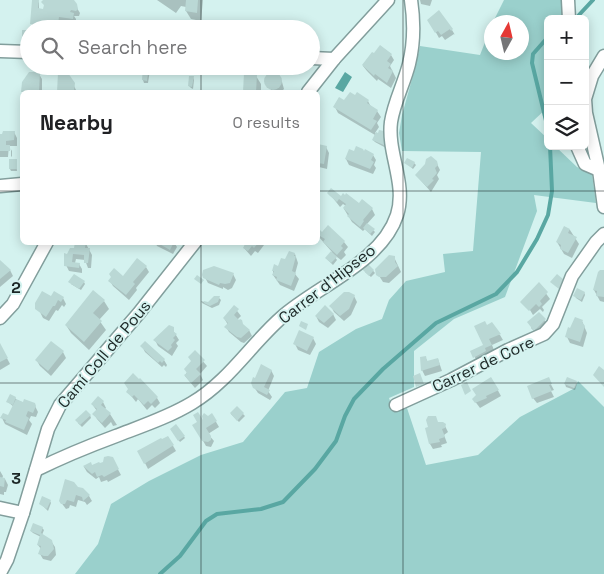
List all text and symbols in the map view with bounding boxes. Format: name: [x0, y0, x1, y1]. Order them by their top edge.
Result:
north arrow: [484, 15, 529, 60]
map controls: [544, 15, 589, 150]
button: +: [544, 15, 589, 60]
search box: [20, 20, 320, 75]
icon: search: [38, 34, 66, 62]
text: Search here: [78, 35, 188, 60]
button: −: [544, 60, 589, 105]
button: layers: [544, 105, 589, 150]
text: Nearby: [40, 109, 113, 136]
text: 0 results: [232, 112, 300, 133]
street label: Carrer d'Hipseo: [274, 239, 380, 329]
text: 2: [11, 277, 21, 298]
street label: Camí Coll de Pous: [53, 296, 155, 412]
street label: Carrer de Core: [429, 331, 537, 397]
text: 3: [11, 468, 21, 489]

